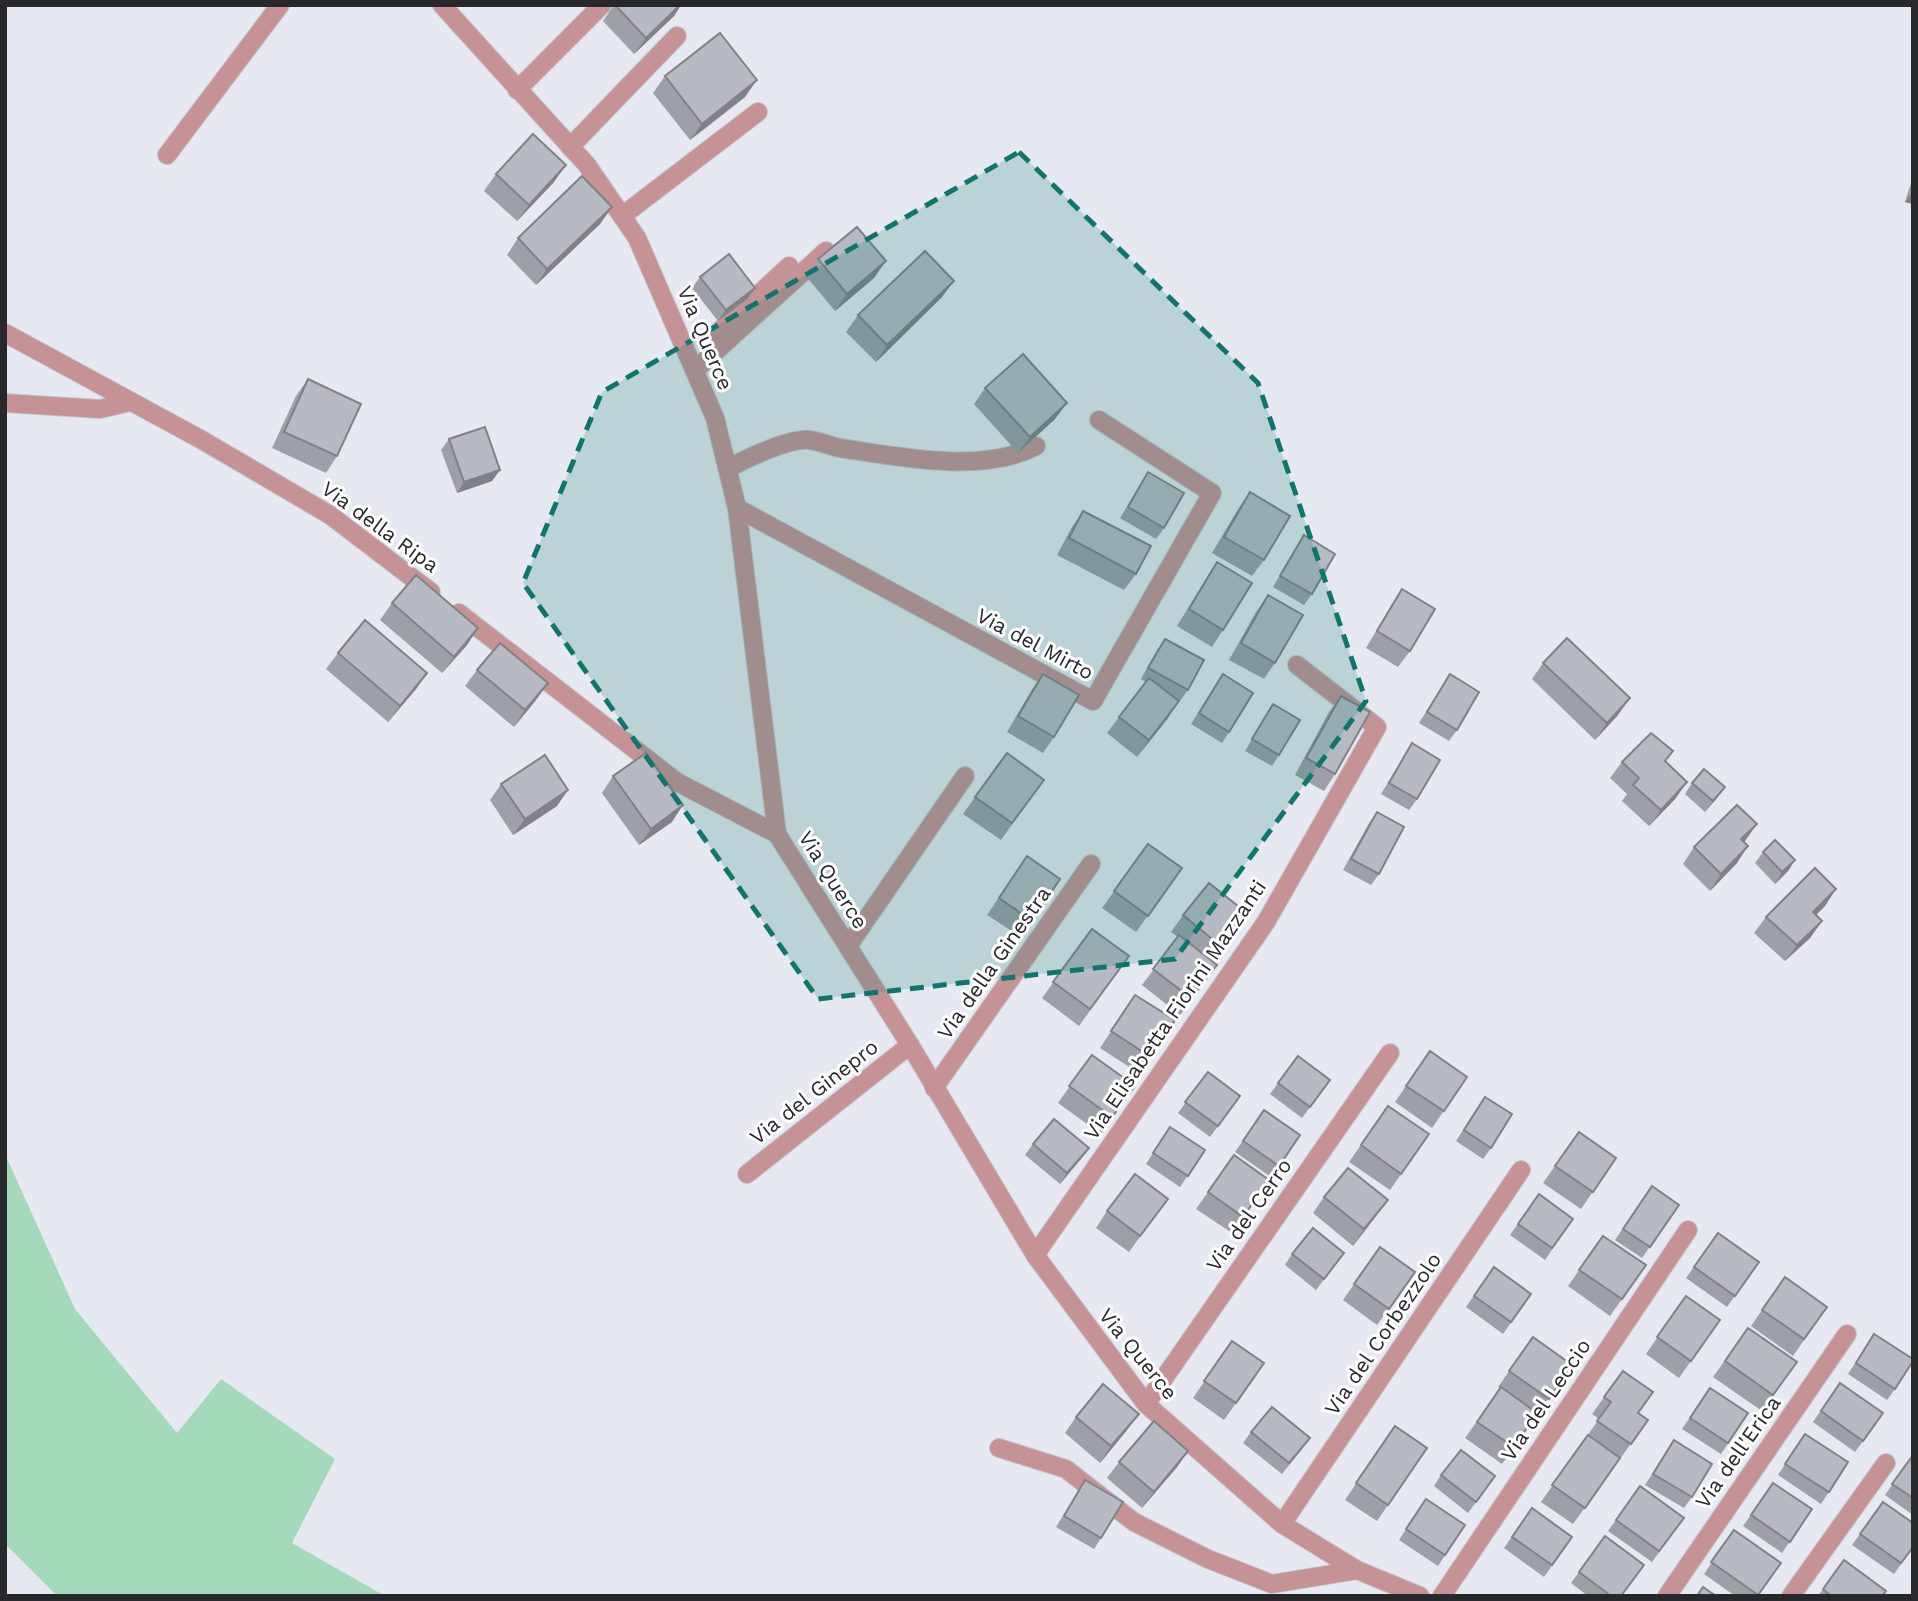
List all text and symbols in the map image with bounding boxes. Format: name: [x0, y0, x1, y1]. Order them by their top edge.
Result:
street label: Via Querce: [672, 282, 739, 394]
street label: Via della Ripa: [317, 476, 444, 578]
street label: Via del Mirto: [973, 602, 1098, 685]
street label: Via Querce: [794, 826, 873, 933]
street label: Via Elisabetta Fiorini Mazzanti: [1078, 875, 1271, 1144]
street label: Via della Ginestra: [932, 882, 1056, 1044]
street label: Via del Ginepro: [745, 1034, 883, 1149]
street label: Via del Cerro: [1201, 1154, 1297, 1276]
street label: Via del Corbezzolo: [1319, 1248, 1446, 1420]
street label: Via Querce: [1094, 1303, 1183, 1405]
street label: Via del Leccio: [1496, 1334, 1596, 1466]
street label: Via dell'Erica: [1690, 1391, 1786, 1513]

